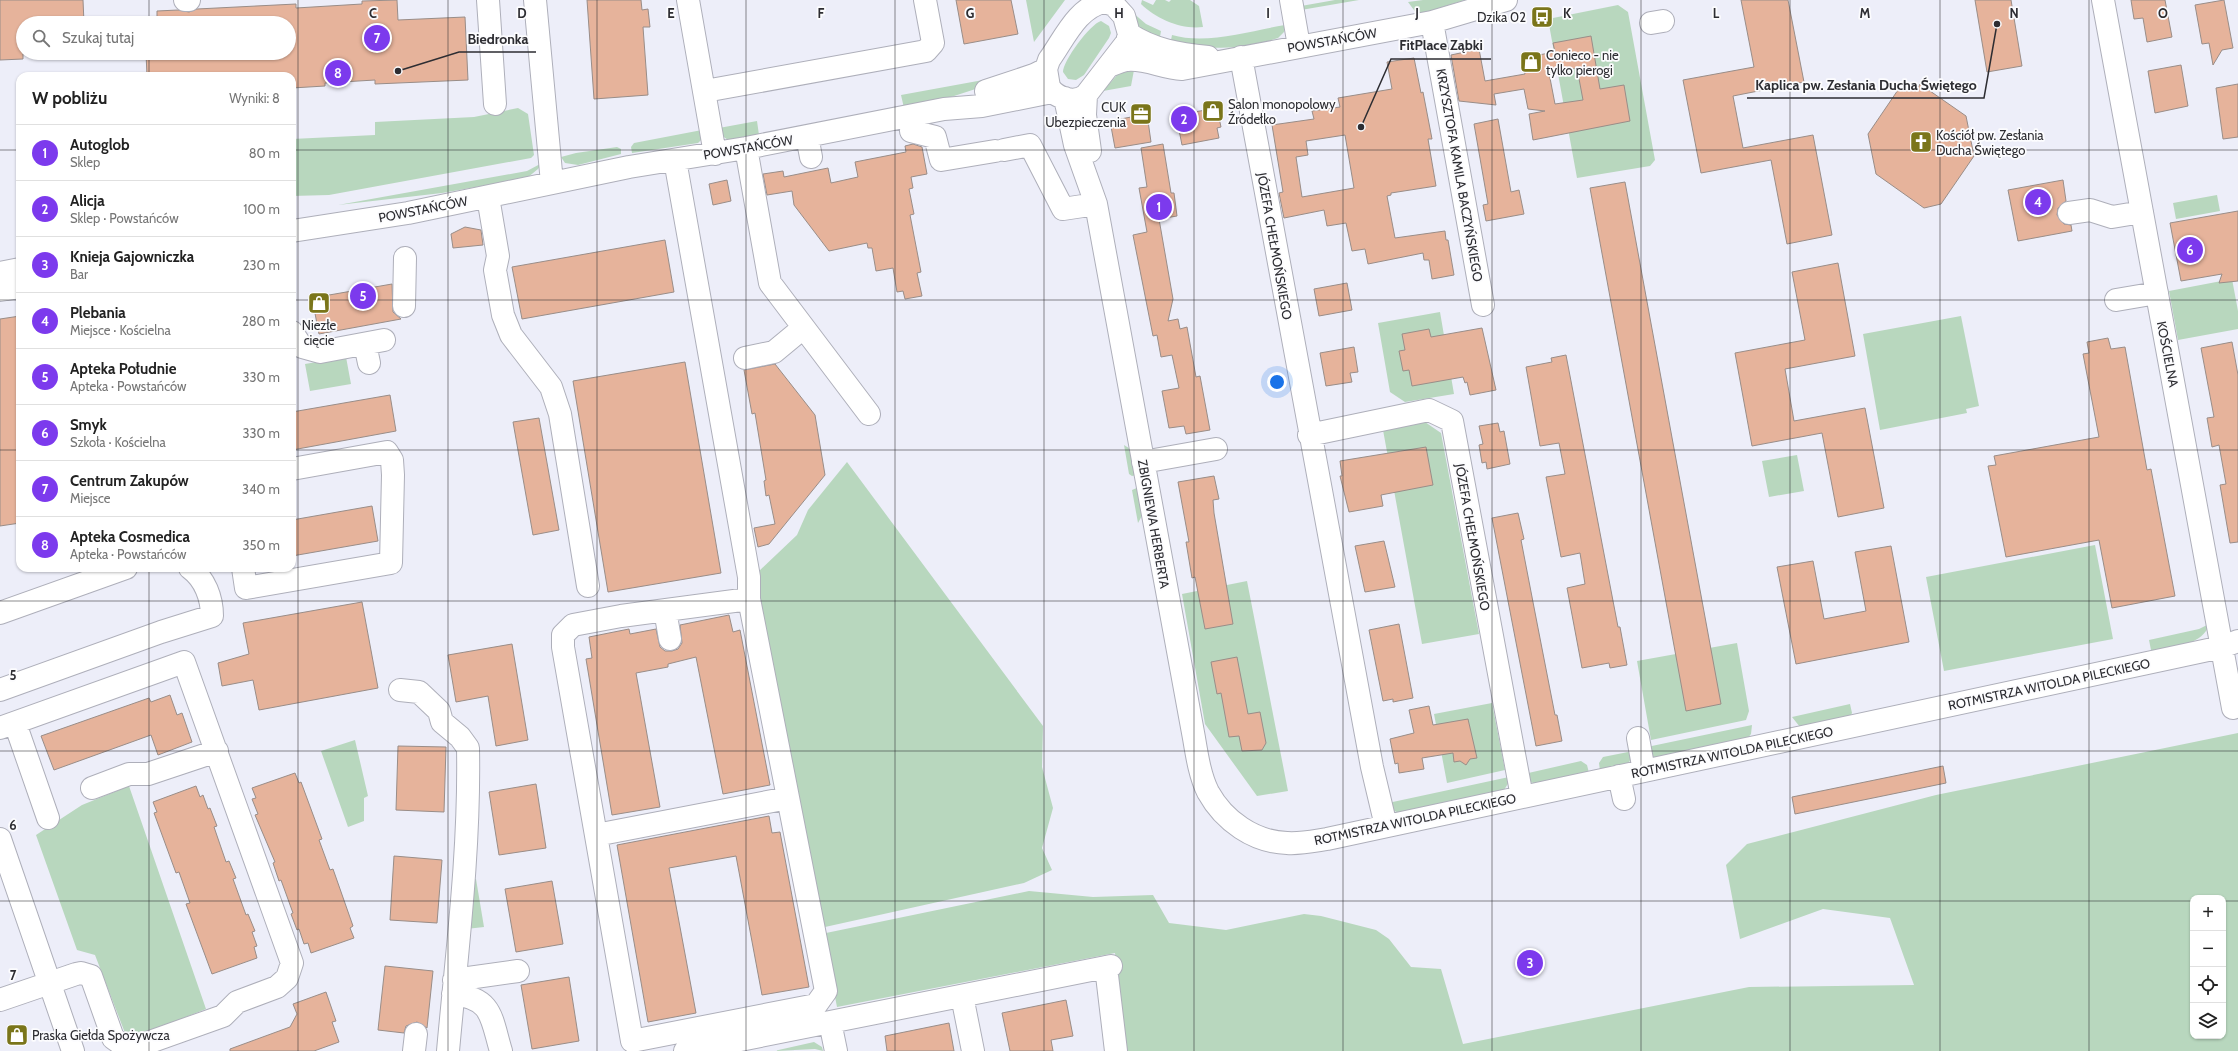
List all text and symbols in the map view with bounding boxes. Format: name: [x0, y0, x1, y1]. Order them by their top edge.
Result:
bus stop icon: Dzika 02: [1529, 4, 1555, 30]
text: C: [369, 5, 377, 21]
text: D: [517, 5, 527, 21]
text: E: [667, 5, 675, 21]
text: F: [818, 5, 825, 21]
text: G: [966, 5, 975, 21]
text: H: [1114, 5, 1124, 21]
text: I: [1266, 5, 1270, 21]
text: J: [1414, 5, 1419, 21]
text: K: [1563, 5, 1572, 21]
text: L: [1713, 5, 1720, 21]
text: M: [1860, 5, 1871, 21]
text: N: [2009, 5, 2019, 21]
text: O: [2158, 5, 2168, 21]
place label: Dzika 02: [1477, 9, 1526, 25]
search box: [16, 16, 296, 60]
pin: 7: [364, 23, 390, 53]
street label: POWSTAŃCÓW: [1286, 23, 1379, 56]
callout: Biedronka: [459, 26, 536, 52]
icon: search: [30, 27, 52, 49]
text: Szukaj tutaj: [62, 29, 134, 47]
text: Biedronka: [467, 30, 529, 48]
callout: FitPlace Ząbki: [1391, 33, 1491, 59]
text: FitPlace Ząbki: [1399, 36, 1483, 54]
place label: Conieco - nie tylko pierogi: [1546, 47, 1619, 78]
shop icon: Conieco - nie tylko pierogi: [1518, 49, 1544, 75]
pin: 8: [325, 58, 351, 88]
street label: KRZYSZTOFA KAMILA BACZYŃSKIEGO: [1433, 67, 1488, 283]
callout: Kaplica pw. Zesłania Ducha Świętego: [1747, 72, 1984, 98]
text: Kaplica pw. Zesłania Ducha Świętego: [1755, 76, 1977, 94]
text: W pobliżu: [32, 88, 107, 108]
text: Wyniki: 8: [229, 90, 280, 106]
place label: Salon monopolowy Źródełko: [1228, 96, 1336, 127]
shop icon: Salon monopolowy Źródełko: [1200, 98, 1226, 124]
place label: CUK Ubezpieczenia: [1045, 99, 1127, 130]
office icon: CUK Ubezpieczenia: [1128, 101, 1154, 127]
pin: 2: [1171, 104, 1197, 134]
place label: Kościół pw. Zesłania Ducha Świętego: [1936, 127, 2044, 158]
church icon: Kościół pw. Zesłania Ducha Świętego: [1908, 129, 1934, 155]
street label: POWSTAŃCÓW: [702, 130, 795, 163]
text: Autoglob: [70, 136, 130, 154]
text: 1: [43, 145, 47, 161]
text: 80 m: [249, 145, 280, 161]
text: Sklep: [70, 154, 100, 170]
street label: JÓZEFA CHEŁMOŃSKIEGO: [1254, 170, 1297, 321]
pin: 4: [2025, 187, 2051, 217]
street label: POWSTAŃCÓW: [377, 191, 470, 226]
text: Alicja: [70, 192, 105, 210]
pin: 1: [1146, 192, 1172, 222]
text: 2: [42, 201, 48, 217]
text: 100 m: [243, 201, 280, 217]
text: Sklep · Powstańców: [70, 210, 179, 226]
pin: 6: [2177, 235, 2203, 265]
text: Knieja Gajowniczka: [70, 248, 194, 266]
text: 3: [41, 257, 49, 273]
text: 230 m: [243, 257, 280, 273]
text: Bar: [70, 266, 88, 282]
pin: 5: [350, 281, 376, 311]
shop icon: Niezłe cięcie: [306, 290, 332, 316]
text: Plebania: [70, 304, 126, 322]
text: 4: [41, 313, 49, 329]
text: 280 m: [242, 313, 280, 329]
place label: Niezłe cięcie: [302, 317, 336, 348]
street label: KOŚCIELNA: [2154, 320, 2182, 388]
text: Miejsce · Kościelna: [70, 322, 171, 338]
text: Apteka Południe: [70, 360, 176, 378]
text: 5: [42, 369, 48, 385]
text: 330 m: [243, 369, 280, 385]
your location: [1267, 372, 1287, 392]
text: Apteka · Powstańców: [70, 378, 186, 394]
text: Smyk: [70, 416, 107, 434]
text: 6: [41, 425, 49, 441]
text: 330 m: [243, 425, 280, 441]
text: Szkoła · Kościelna: [70, 434, 166, 450]
street label: ZBIGNIEWA HERBERTA: [1135, 458, 1173, 590]
street label: JÓZEFA CHEŁMOŃSKIEGO: [1452, 461, 1495, 612]
text: Centrum Zakupów: [70, 472, 189, 490]
text: 7: [42, 481, 48, 497]
text: 340 m: [242, 481, 280, 497]
text: Miejsce: [70, 490, 110, 506]
text: Apteka Cosmedica: [70, 528, 190, 546]
text: 8: [41, 537, 49, 553]
text: 350 m: [243, 537, 280, 553]
text: Apteka · Powstańców: [70, 546, 186, 562]
street label: ROTMISTRZA WITOLDA PILECKIEGO: [1947, 655, 2151, 713]
text: 5: [10, 667, 17, 683]
street label: ROTMISTRZA WITOLDA PILECKIEGO: [1630, 723, 1834, 781]
street label: ROTMISTRZA WITOLDA PILECKIEGO: [1313, 790, 1517, 848]
text: 6: [9, 817, 17, 833]
map controls: [2190, 895, 2226, 1039]
button: +: [2190, 895, 2226, 931]
button: −: [2190, 931, 2226, 967]
pin: 3: [1517, 948, 1543, 978]
text: 7: [10, 967, 17, 983]
button: locate: [2190, 967, 2226, 1003]
button: layers: [2190, 1003, 2226, 1039]
shop icon: Praska Giełda Spożywcza: [4, 1022, 30, 1048]
place label: Praska Giełda Spożywcza: [32, 1027, 170, 1043]

